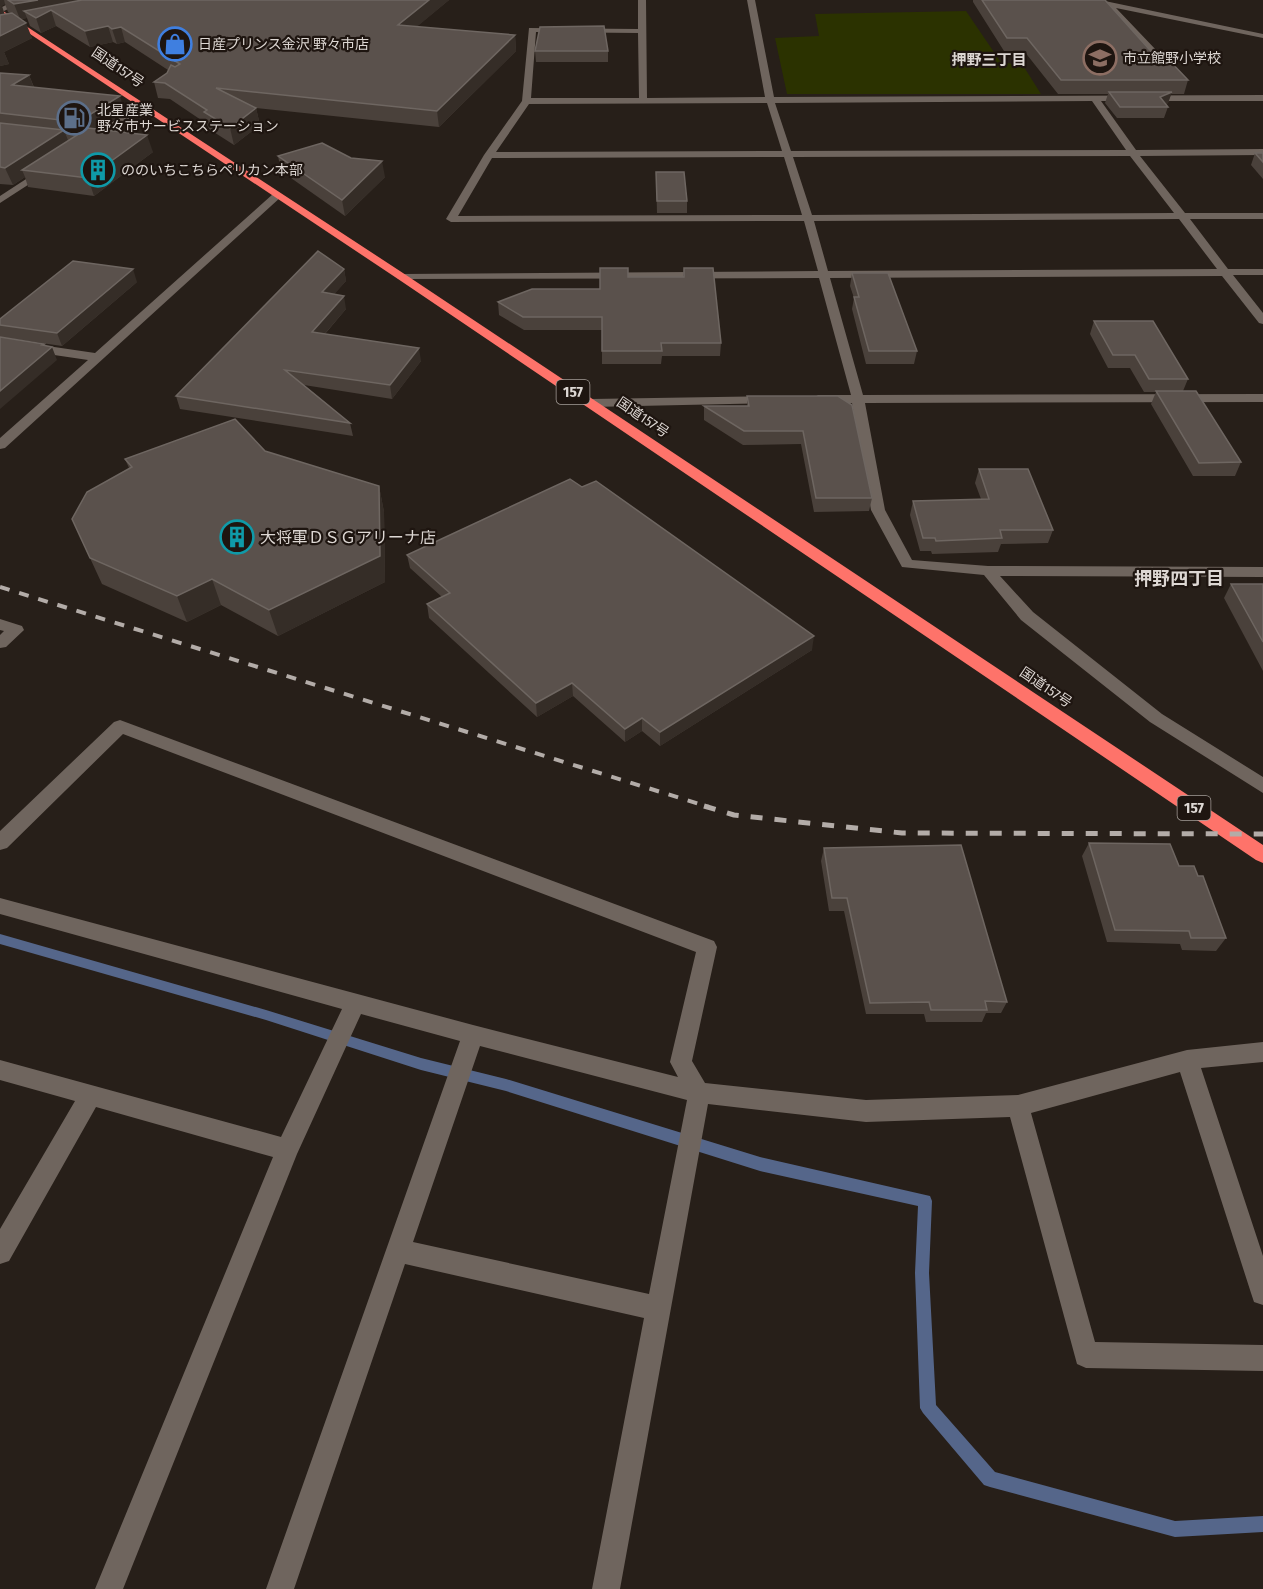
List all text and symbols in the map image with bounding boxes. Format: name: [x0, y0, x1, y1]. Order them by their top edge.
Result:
shop icon: 日産プリンス金沢 野々市店: [157, 26, 193, 62]
place label: 日産プリンス金沢 野々市店: [198, 36, 369, 53]
school or university icon: 市立館野小学校: [1082, 40, 1118, 76]
street label: 国道157号: [88, 44, 147, 91]
place label: 市立館野小学校: [1123, 50, 1221, 67]
district label: 押野三丁目: [951, 51, 1027, 69]
fuel station icon: 北星産業 野々市サービスステーション: [56, 100, 92, 136]
place label: 北星産業 野々市サービスステーション: [97, 102, 279, 135]
building icon: ののいちこちらペリカン本部: [80, 152, 116, 188]
place label: ののいちこちらペリカン本部: [121, 162, 303, 179]
road number: 157: [556, 380, 590, 404]
street label: 国道157号: [613, 394, 672, 441]
building icon: 大将軍ＤＳＧアリーナ店: [219, 519, 255, 555]
place label: 大将軍ＤＳＧアリーナ店: [260, 528, 436, 547]
district label: 押野四丁目: [1134, 568, 1224, 590]
street label: 国道157号: [1016, 664, 1075, 711]
road number: 157: [1178, 796, 1210, 820]

